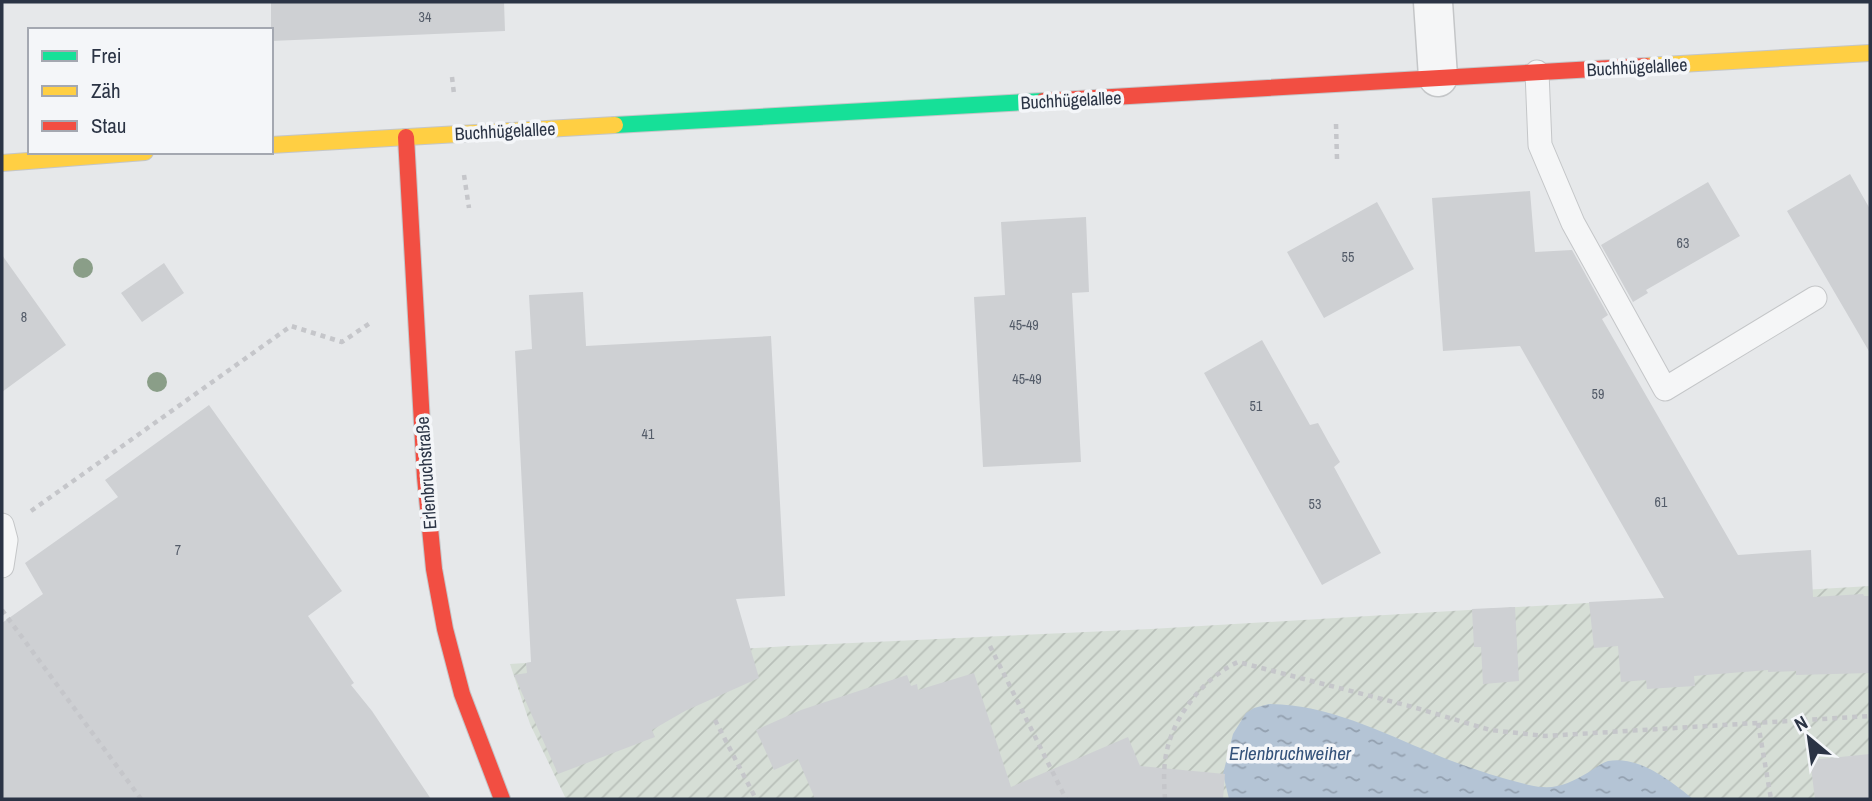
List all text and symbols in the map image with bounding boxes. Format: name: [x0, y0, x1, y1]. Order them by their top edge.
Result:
house number: 34: [419, 8, 432, 26]
legend: [28, 28, 273, 154]
text: Frei: [91, 41, 122, 70]
street label: Buchhügelallee: [1586, 52, 1688, 82]
text: Zäh: [91, 76, 121, 105]
street label: Buchhügelallee: [1020, 85, 1122, 115]
text: Stau: [91, 111, 126, 140]
street label: Buchhügelallee: [454, 116, 556, 146]
house number: 63: [1677, 234, 1689, 252]
house number: 55: [1342, 248, 1354, 266]
house number: 8: [21, 308, 27, 326]
house number: 45-49: [1009, 316, 1039, 334]
house number: 45-49: [1012, 370, 1042, 388]
house number: 59: [1592, 385, 1604, 403]
house number: 51: [1250, 397, 1263, 415]
street label: Erlenbruchstraße: [410, 416, 442, 530]
house number: 41: [642, 425, 655, 443]
house number: 61: [1655, 493, 1668, 511]
house number: 53: [1309, 495, 1321, 513]
house number: 7: [175, 541, 181, 559]
north arrow: [1774, 703, 1844, 773]
text: N: [1790, 709, 1812, 737]
water label: Erlenbruchweiher: [1229, 740, 1352, 766]

